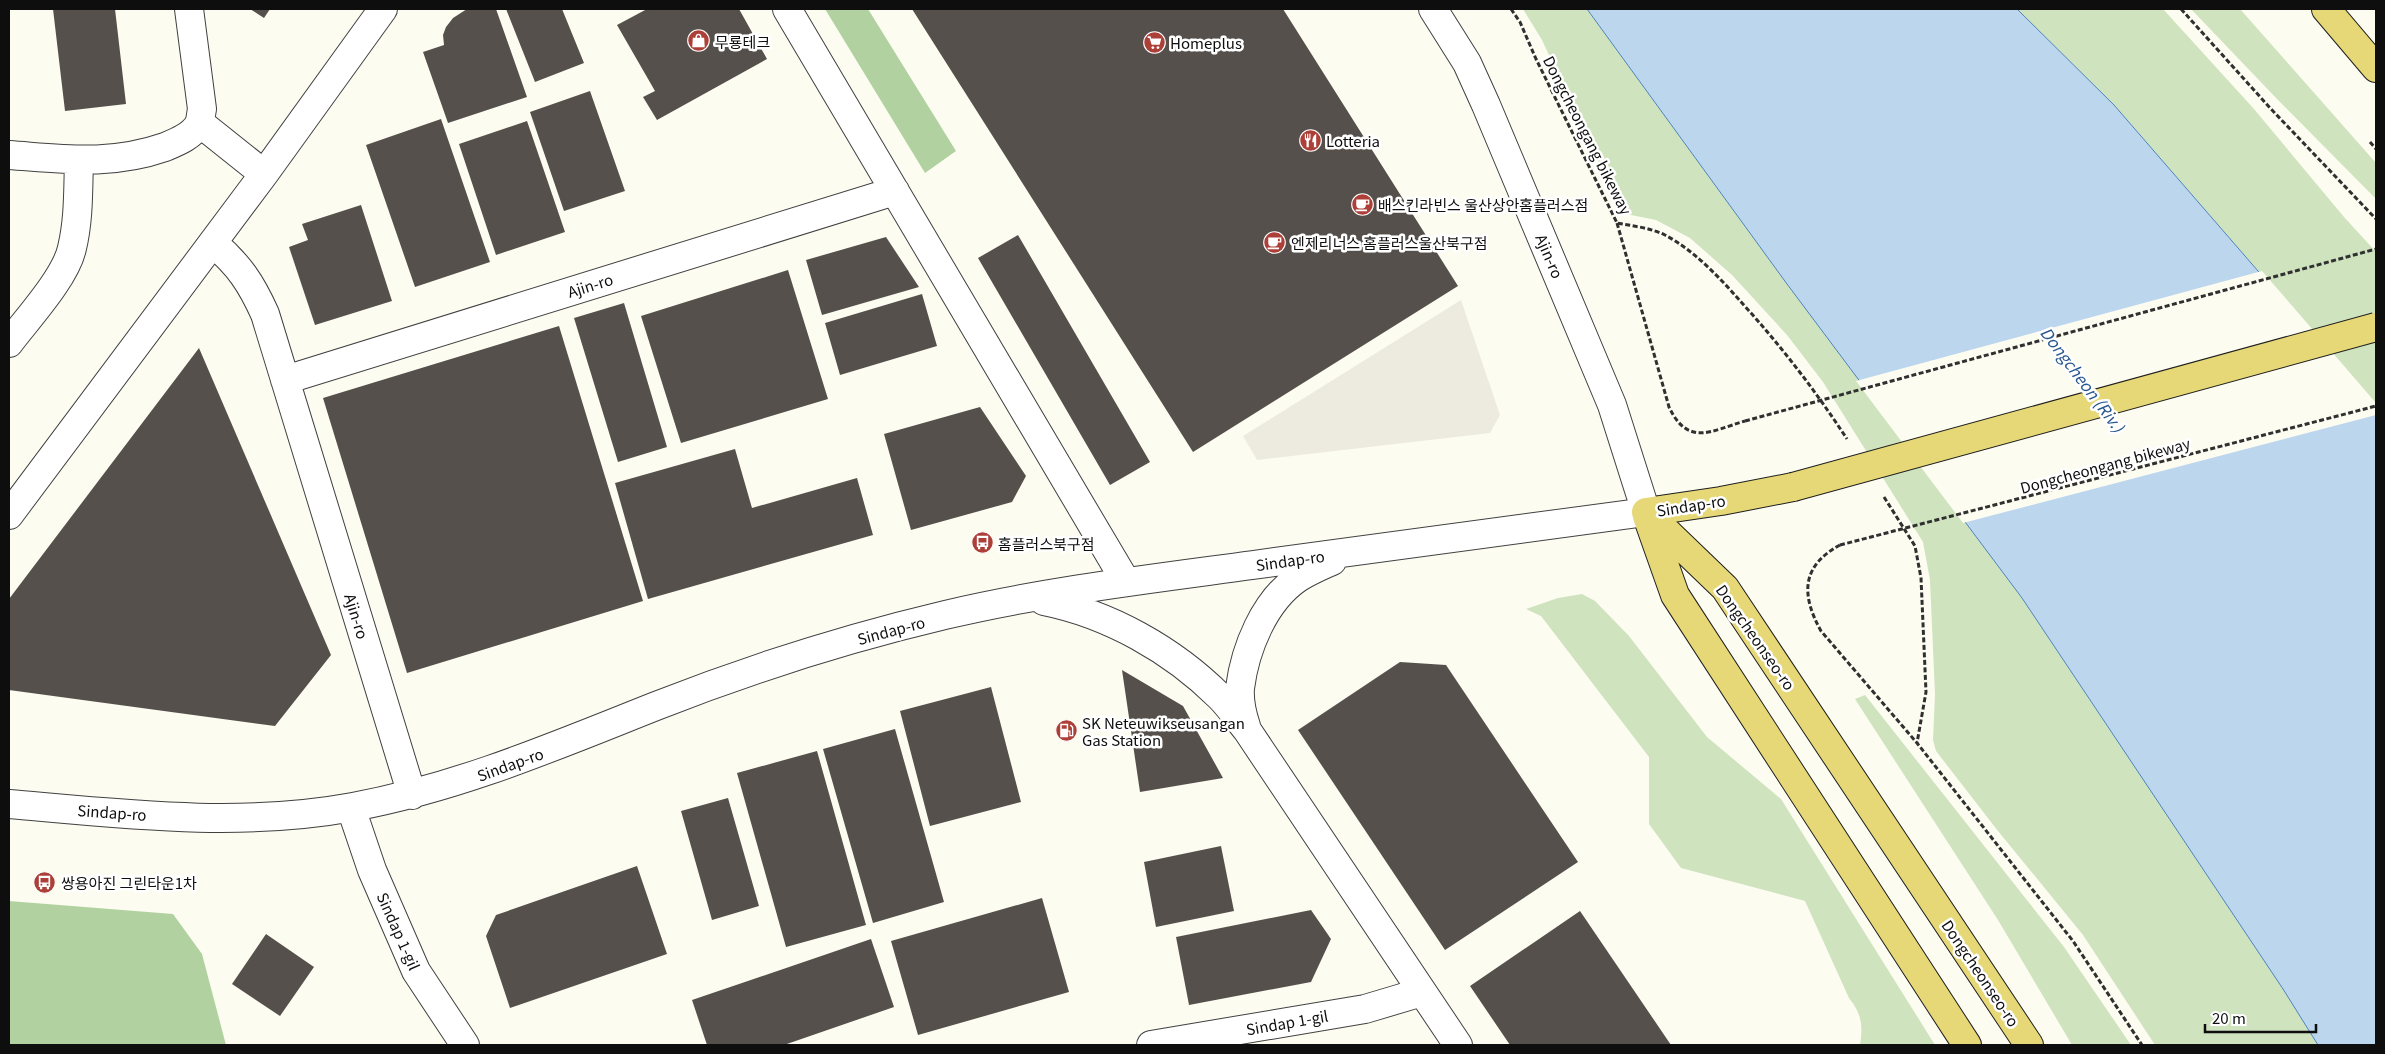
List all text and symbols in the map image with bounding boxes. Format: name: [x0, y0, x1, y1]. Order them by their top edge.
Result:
shop icon: 무룡테크: [687, 29, 711, 53]
supermarket icon: Homeplus: [1142, 30, 1166, 54]
place label: 무룡테크: [715, 31, 770, 52]
place label: Homeplus: [1170, 32, 1242, 53]
street label: Dongcheongang bikeway: [1539, 52, 1637, 218]
restaurant icon: Lotteria: [1298, 128, 1322, 152]
place label: Lotteria: [1326, 130, 1380, 151]
cafe icon: 배스킨라빈스 울산상안홈플러스점: [1350, 192, 1374, 216]
place label: 배스킨라빈스 울산상안홈플러스점: [1378, 194, 1588, 215]
cafe icon: 엔제리너스 홈플러스울산북구점: [1263, 230, 1287, 254]
street label: Ajin-ro: [1531, 231, 1569, 281]
place label: 엔제리너스 홈플러스울산북구점: [1291, 232, 1488, 253]
street label: Ajin-ro: [565, 268, 615, 302]
water label: Dongcheon (Riv.): [2035, 321, 2131, 437]
street label: Dongcheongang bikeway: [2018, 432, 2193, 498]
street label: Sindap-ro: [1655, 489, 1727, 521]
bus stop icon: 홈플러스북구점: [970, 531, 994, 555]
place label: 홈플러스북구점: [998, 533, 1095, 554]
street label: Sindap-ro: [1254, 545, 1326, 575]
street label: Dongcheonseo-ro: [1712, 580, 1800, 694]
street label: Ajin-ro: [340, 591, 374, 641]
street label: Sindap-ro: [855, 611, 927, 649]
place label: SK Neteuwikseusangan Gas Station: [1082, 712, 1245, 750]
fuel station icon: SK Neteuwikseusangan Gas Station: [1054, 719, 1078, 743]
street label: Sindap-ro: [474, 742, 546, 786]
street label: Sindap-ro: [77, 799, 147, 825]
bus stop icon: 쌍용아진 그린타운1차: [33, 870, 57, 894]
place label: 쌍용아진 그린타운1차: [61, 872, 197, 893]
street label: Sindap 1-gil: [373, 889, 425, 973]
street label: Dongcheonseo-ro: [1937, 916, 2025, 1030]
scale bar: [2205, 1002, 2316, 1034]
street label: Sindap 1-gil: [1244, 1004, 1330, 1040]
text: 20 m: [2212, 1007, 2246, 1028]

